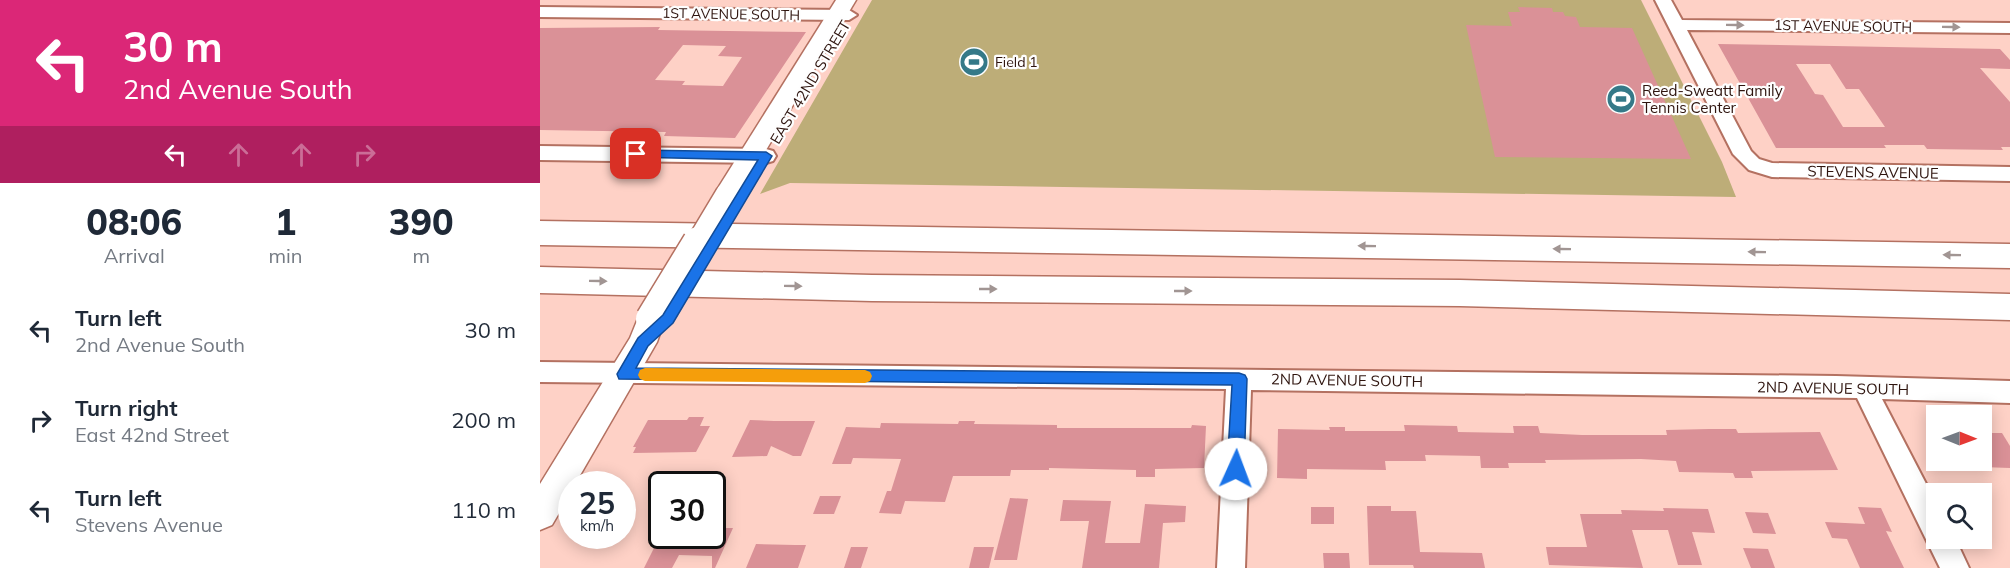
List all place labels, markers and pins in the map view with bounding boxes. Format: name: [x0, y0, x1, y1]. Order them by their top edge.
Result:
sports icon: Field 1: [958, 46, 990, 78]
place label: Field 1: [995, 53, 1038, 71]
place label: Reed-Sweatt Family Tennis Center: [1642, 81, 1783, 117]
sports icon: Reed-Sweatt Family Tennis Center: [1605, 83, 1637, 115]
pin: [610, 128, 661, 179]

